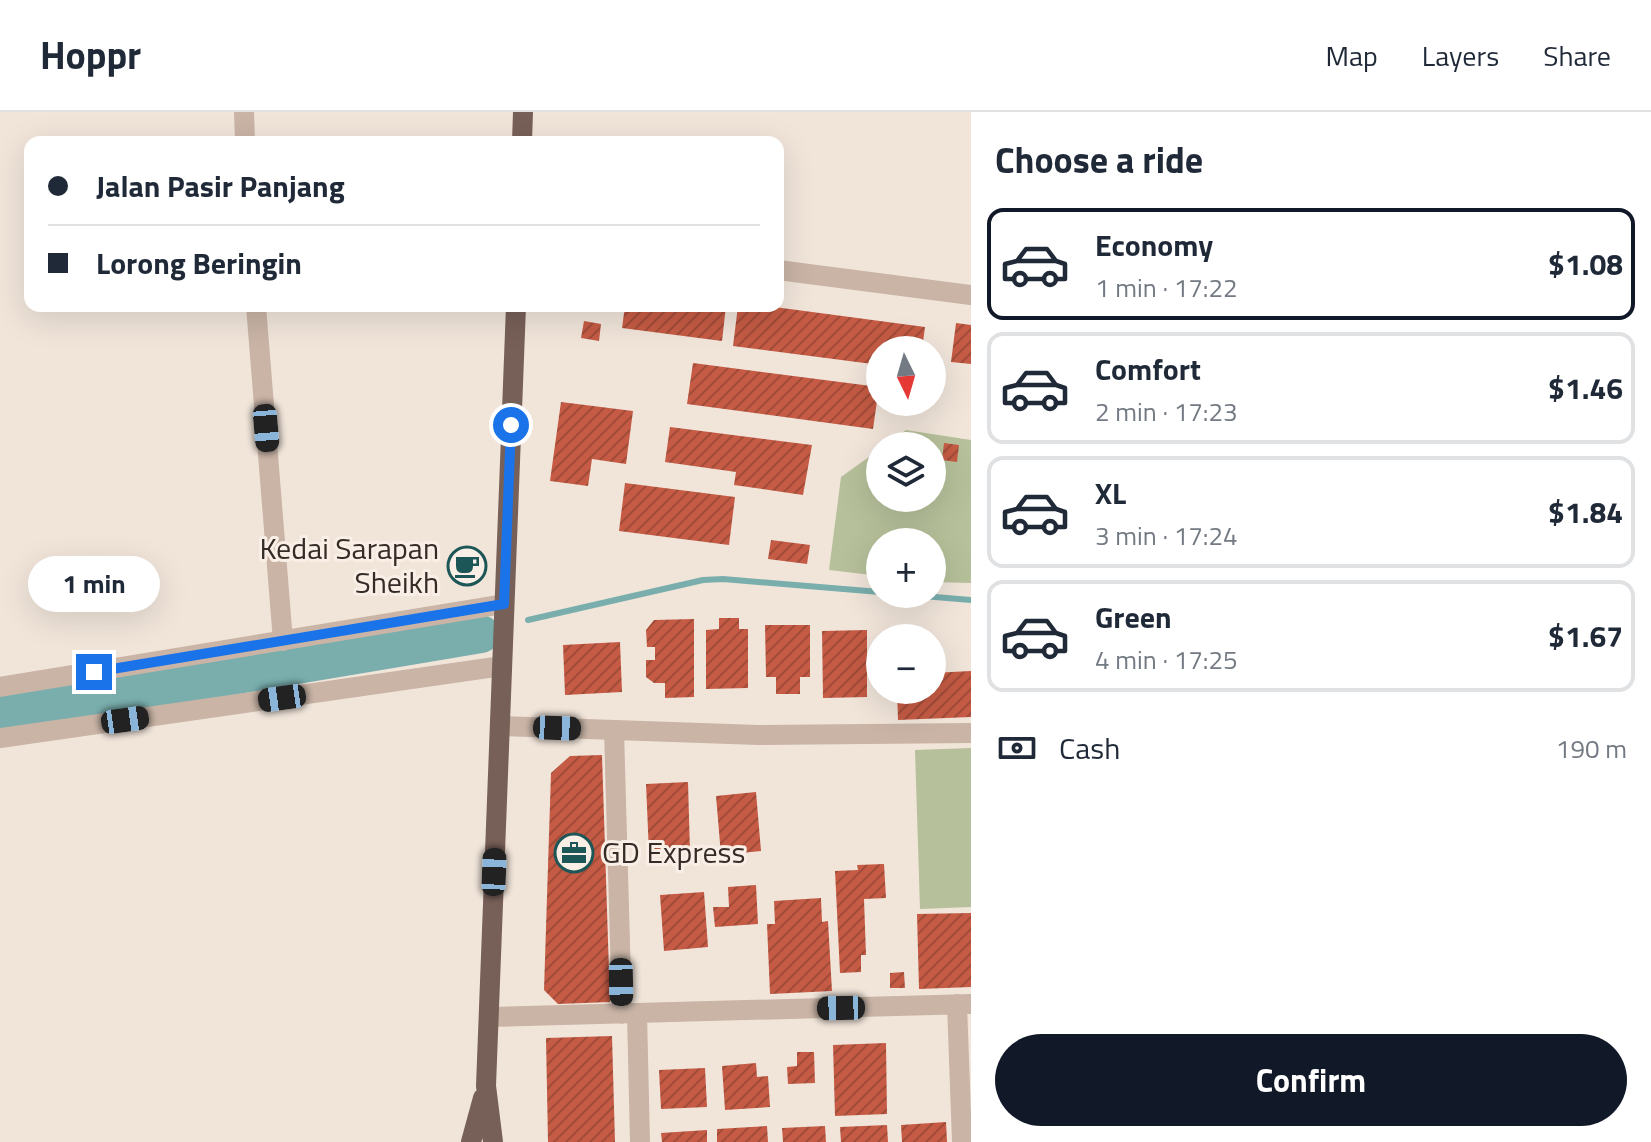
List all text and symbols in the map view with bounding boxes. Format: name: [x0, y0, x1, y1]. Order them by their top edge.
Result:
text: Hoppr: [40, 26, 141, 84]
text: Map: [1325, 34, 1378, 77]
text: Layers: [1422, 34, 1499, 77]
text: Share: [1543, 34, 1611, 77]
text: Choose a ride: [995, 132, 1203, 187]
text: Jalan Pasir Panjang: [96, 163, 345, 209]
text: Economy: [1095, 222, 1213, 268]
icon: car: [999, 228, 1071, 300]
text: Lorong Beringin: [96, 240, 302, 286]
text: $1.08: [1548, 241, 1623, 287]
text: 1 min · 17:22: [1095, 268, 1238, 307]
north arrow: [866, 336, 946, 416]
map controls: [866, 336, 946, 704]
text: Comfort: [1095, 346, 1201, 392]
icon: car: [999, 352, 1071, 424]
text: $1.46: [1548, 365, 1623, 411]
text: 2 min · 17:23: [1095, 392, 1238, 431]
car: [252, 403, 280, 453]
route start: [493, 407, 529, 443]
button: layers: [866, 432, 946, 512]
text: XL: [1095, 470, 1126, 516]
icon: car: [999, 476, 1071, 548]
text: $1.84: [1548, 489, 1623, 535]
text: 3 min · 17:24: [1095, 516, 1238, 555]
place label: Kedai Sarapan Sheikh: [260, 525, 439, 605]
button: +: [866, 528, 946, 608]
cafe icon: Kedai Sarapan Sheikh: [446, 545, 488, 587]
callout: 1 min: [28, 556, 160, 612]
text: 1 min: [62, 564, 126, 603]
text: Green: [1095, 594, 1172, 640]
icon: car: [999, 600, 1071, 672]
text: $1.67: [1548, 613, 1623, 659]
button: −: [866, 624, 946, 704]
text: 4 min · 17:25: [1095, 640, 1238, 679]
route end: [76, 654, 112, 690]
car: [257, 683, 307, 713]
car: [100, 705, 150, 735]
car: [533, 715, 581, 741]
text: Cash: [1059, 725, 1120, 771]
icon: cash: [995, 726, 1039, 770]
text: 190 m: [1556, 729, 1627, 768]
place label: GD Express: [602, 829, 746, 875]
office icon: GD Express: [553, 832, 595, 874]
car: [481, 848, 507, 896]
car: [609, 958, 633, 1006]
car: [817, 996, 865, 1020]
button: Confirm: [995, 1034, 1627, 1126]

